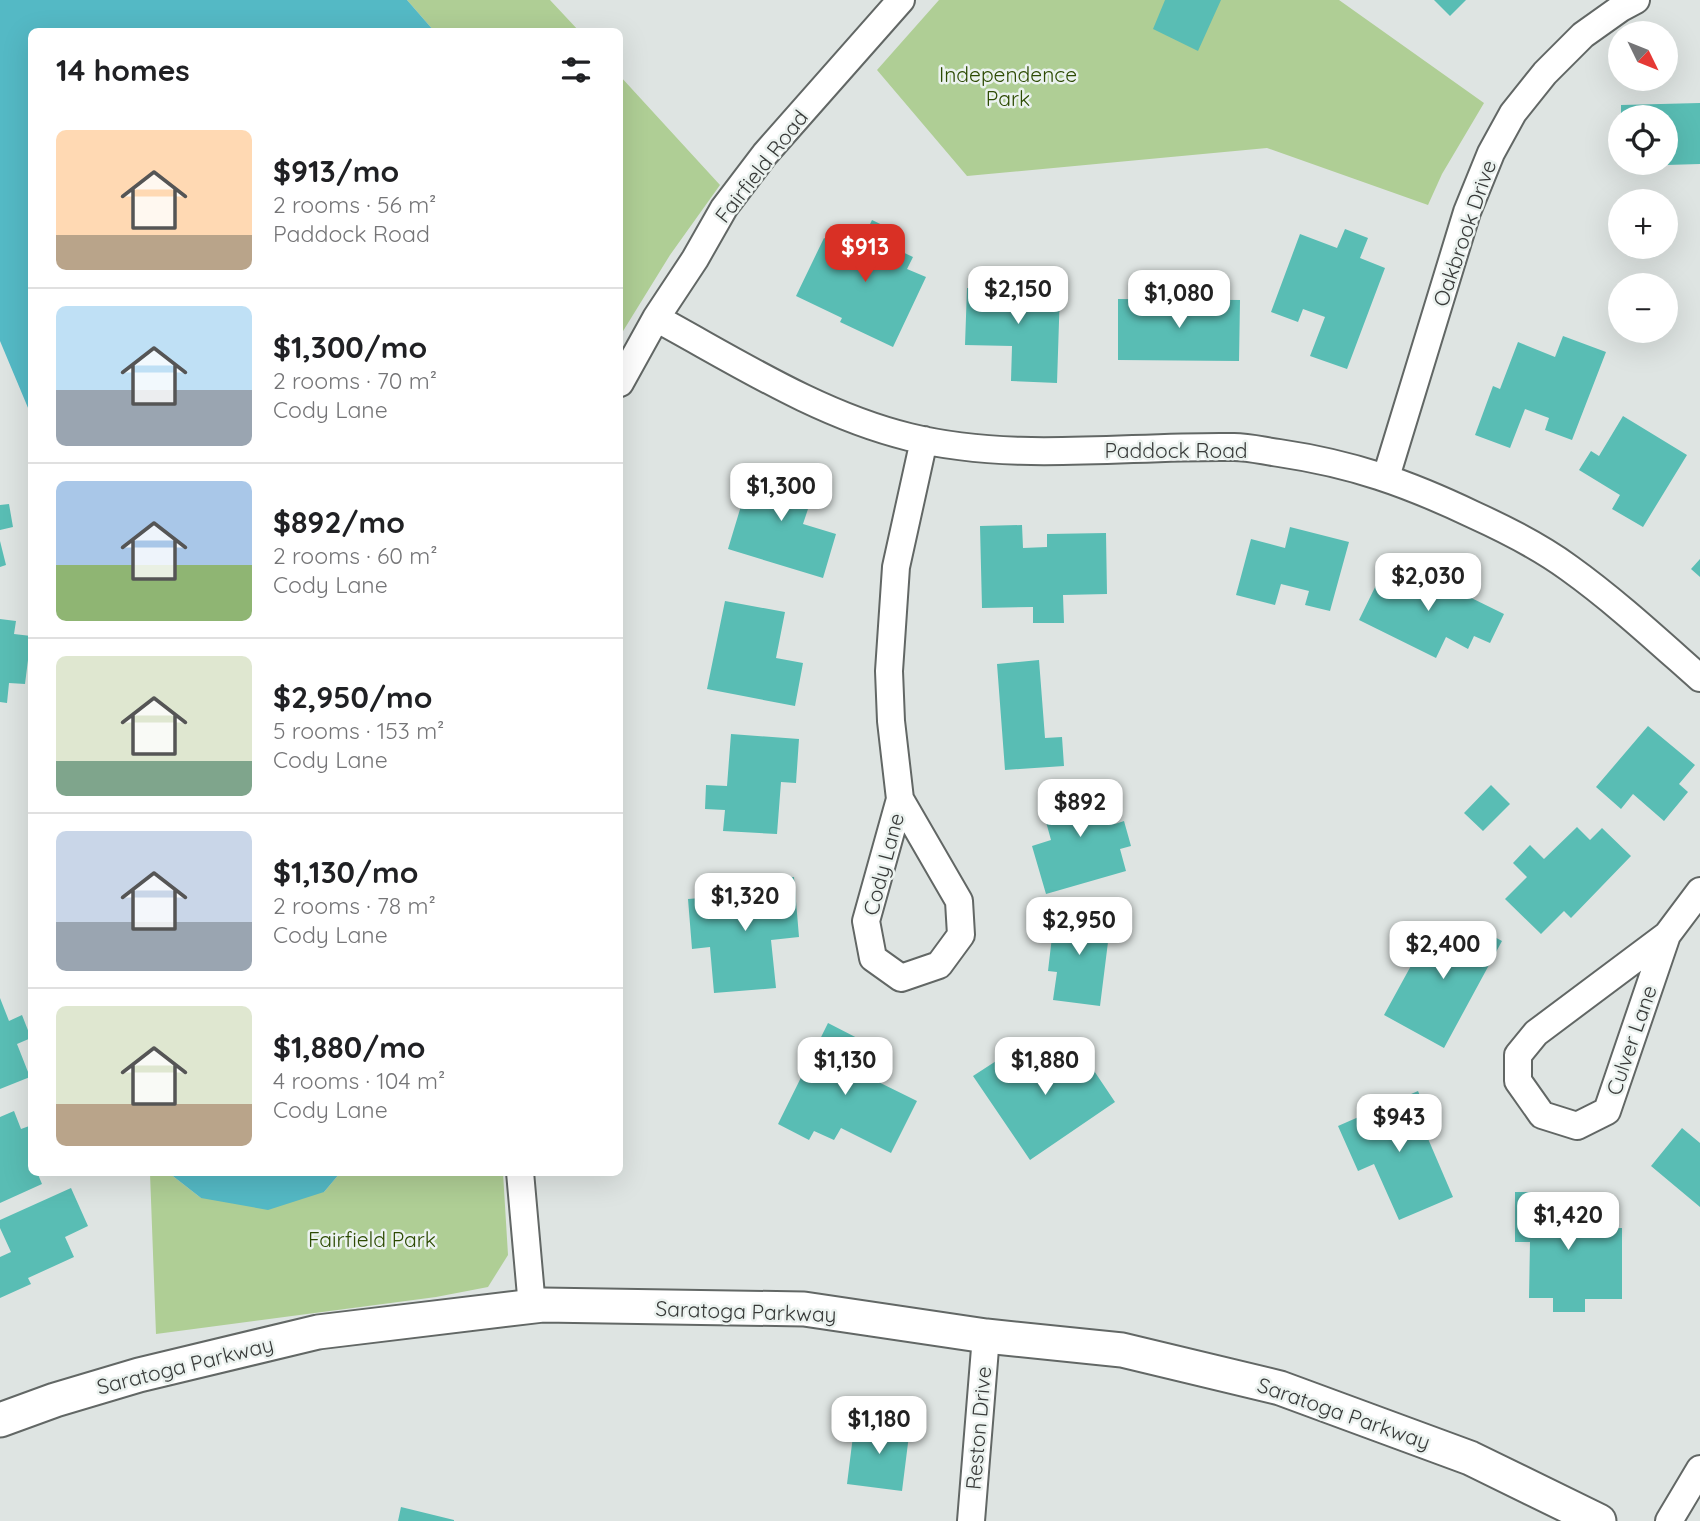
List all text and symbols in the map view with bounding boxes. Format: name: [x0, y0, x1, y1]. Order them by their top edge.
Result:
north arrow: [1608, 21, 1678, 91]
map controls: [1608, 21, 1678, 343]
text: 14 homes: [56, 51, 190, 89]
icon: filters: [557, 51, 595, 89]
park label: Independence Park: [939, 61, 1077, 111]
street label: Fairfield Road: [709, 104, 813, 228]
button: locate: [1608, 105, 1678, 175]
text: $913/mo: [273, 152, 399, 190]
street label: Oakbrook Drive: [1427, 156, 1501, 310]
icon: home: [112, 158, 196, 242]
button: +: [1608, 189, 1678, 259]
text: 2 rooms · 56 m²: [273, 190, 436, 219]
text: Paddock Road: [273, 219, 430, 248]
pin: $913: [824, 224, 906, 284]
text: $913: [841, 232, 889, 261]
pin: $2,150: [961, 266, 1075, 326]
pin: $1,080: [1122, 270, 1236, 330]
button: −: [1608, 273, 1678, 343]
text: $2,150: [984, 274, 1052, 303]
text: $1,080: [1144, 278, 1214, 307]
text: $1,300/mo: [273, 328, 427, 366]
icon: home: [112, 334, 196, 418]
text: 2 rooms · 70 m²: [273, 366, 437, 395]
text: Cody Lane: [273, 395, 388, 424]
street label: Paddock Road: [1104, 437, 1248, 463]
pin: $1,300: [724, 463, 838, 523]
text: $1,300: [746, 471, 816, 500]
text: $892/mo: [273, 503, 405, 541]
icon: home: [112, 509, 196, 593]
text: 2 rooms · 60 m²: [273, 541, 438, 570]
pin: $2,030: [1371, 554, 1485, 613]
text: $2,030: [1391, 561, 1465, 590]
text: Cody Lane: [273, 570, 388, 599]
text: $2,950/mo: [273, 678, 432, 716]
icon: home: [112, 684, 196, 768]
text: 5 rooms · 153 m²: [273, 716, 444, 745]
text: Cody Lane: [273, 745, 388, 774]
pin: $892: [1039, 780, 1121, 839]
text: $892: [1054, 787, 1106, 816]
street label: Cody Lane: [857, 810, 909, 918]
text: $1,130/mo: [273, 853, 418, 891]
icon: home: [112, 859, 196, 943]
pin: $1,320: [688, 874, 802, 933]
text: $1,320: [711, 881, 779, 910]
text: 2 rooms · 78 m²: [273, 891, 436, 920]
pin: $2,950: [1022, 898, 1136, 957]
text: $2,950: [1042, 905, 1116, 934]
text: Cody Lane: [273, 920, 388, 949]
pin: $2,400: [1386, 922, 1500, 981]
text: $2,400: [1406, 929, 1480, 958]
street label: Culver Lane: [1600, 982, 1662, 1098]
text: $1,880/mo: [273, 1028, 426, 1066]
icon: home: [112, 1034, 196, 1118]
pin: $1,130: [788, 1038, 902, 1097]
pin: $1,880: [988, 1038, 1102, 1097]
text: $1,130: [814, 1045, 876, 1074]
text: $1,880: [1011, 1045, 1079, 1074]
text: 4 rooms · 104 m²: [273, 1066, 445, 1095]
pin: $943: [1358, 1094, 1440, 1154]
text: Cody Lane: [273, 1095, 388, 1124]
text: $943: [1373, 1102, 1425, 1131]
pin: $1,420: [1511, 1192, 1625, 1252]
text: $1,420: [1533, 1200, 1603, 1229]
park label: Fairfield Park: [308, 1226, 436, 1252]
street label: Saratoga Parkway: [655, 1295, 837, 1327]
street label: Saratoga Parkway: [94, 1330, 276, 1400]
street label: Reston Drive: [960, 1365, 996, 1491]
street label: Saratoga Parkway: [1254, 1371, 1434, 1455]
pin: $1,180: [822, 1396, 936, 1456]
text: $1,180: [847, 1404, 911, 1433]

